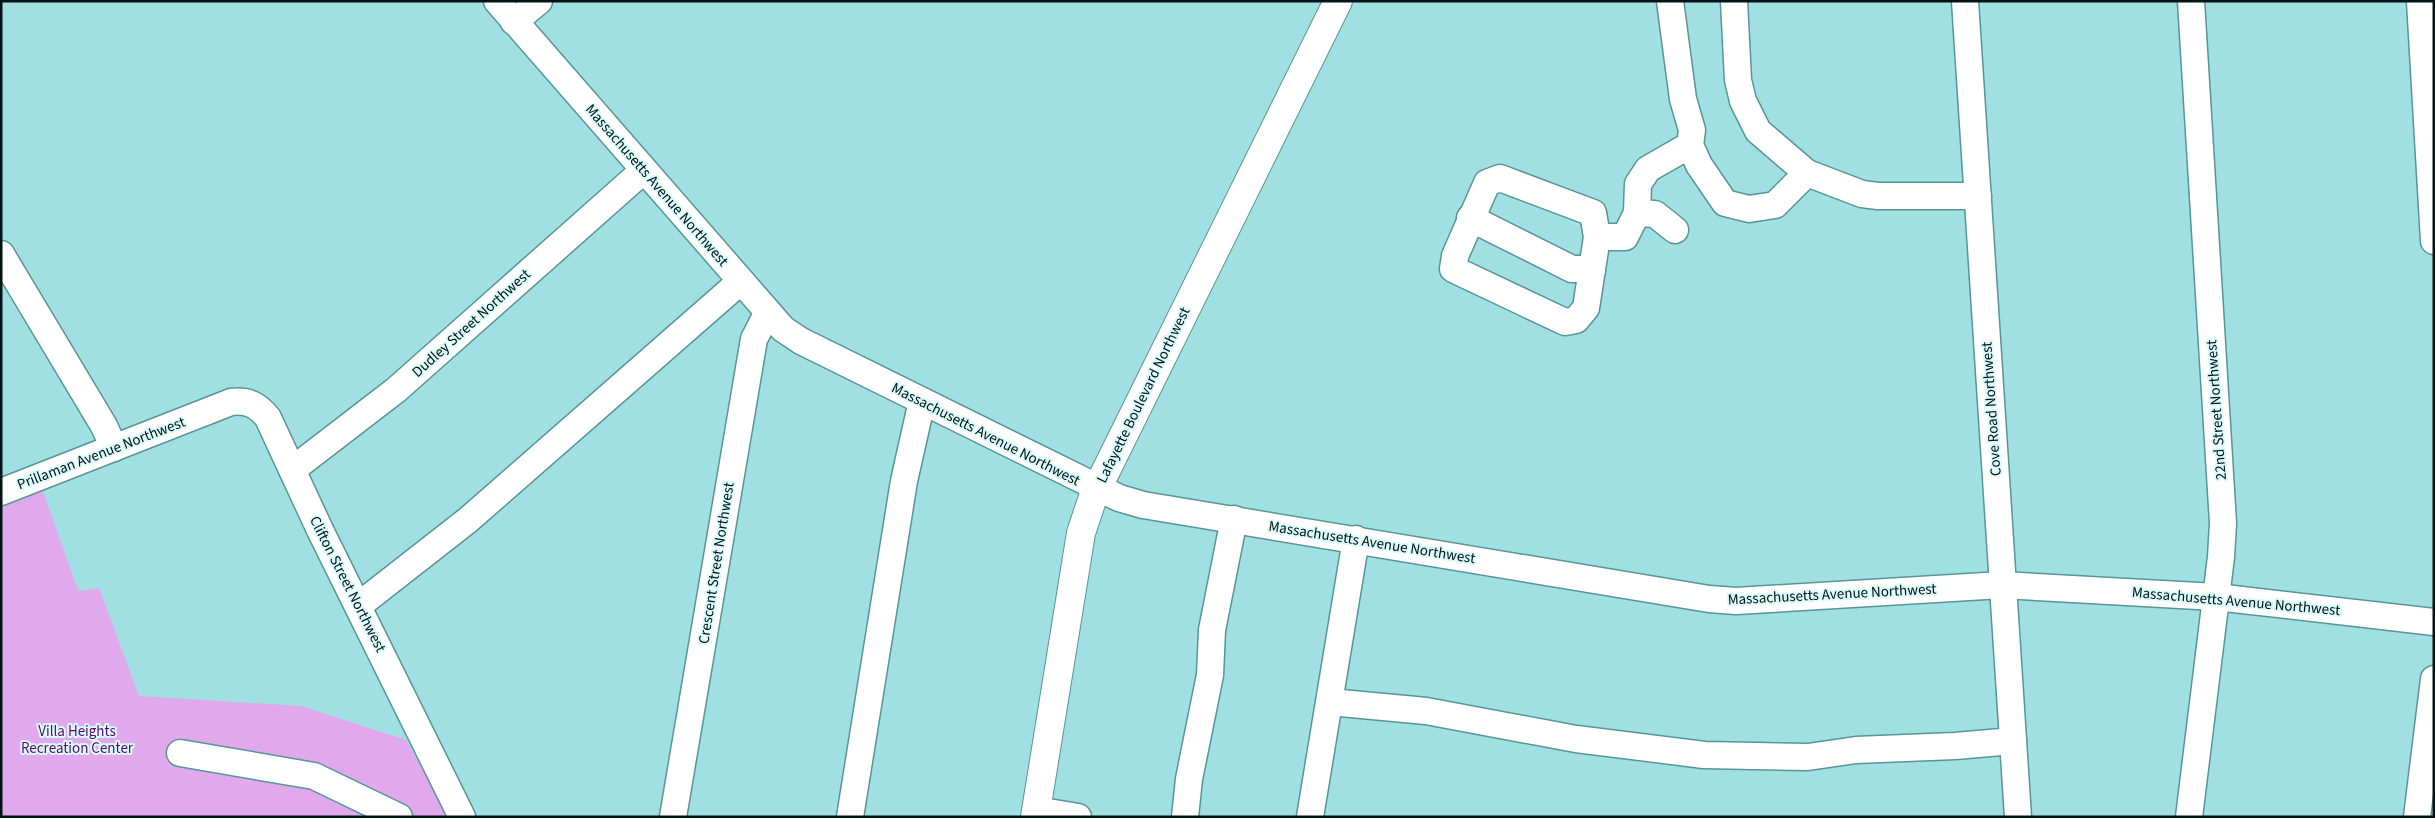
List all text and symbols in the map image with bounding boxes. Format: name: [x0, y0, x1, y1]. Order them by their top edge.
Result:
street label: Massachusetts Avenue Northwest: [580, 100, 733, 271]
street label: Dudley Street Northwest: [407, 264, 535, 382]
street label: Lafayette Boulevard Northwest: [1092, 304, 1195, 487]
street label: 22nd Street Northwest: [2201, 339, 2232, 481]
street label: Cove Road Northwest: [1976, 341, 2007, 477]
street label: Massachusetts Avenue Northwest: [888, 378, 1084, 491]
street label: Prillaman Avenue Northwest: [14, 412, 188, 495]
street label: Crescent Street Northwest: [693, 481, 740, 646]
street label: Clifton Street Northwest: [304, 513, 391, 656]
street label: Massachusetts Avenue Northwest: [1267, 516, 1477, 569]
street label: Massachusetts Avenue Northwest: [1727, 579, 1937, 610]
street label: Massachusetts Avenue Northwest: [2131, 582, 2341, 621]
park label: Villa Heights Recreation Center: [21, 721, 134, 759]

